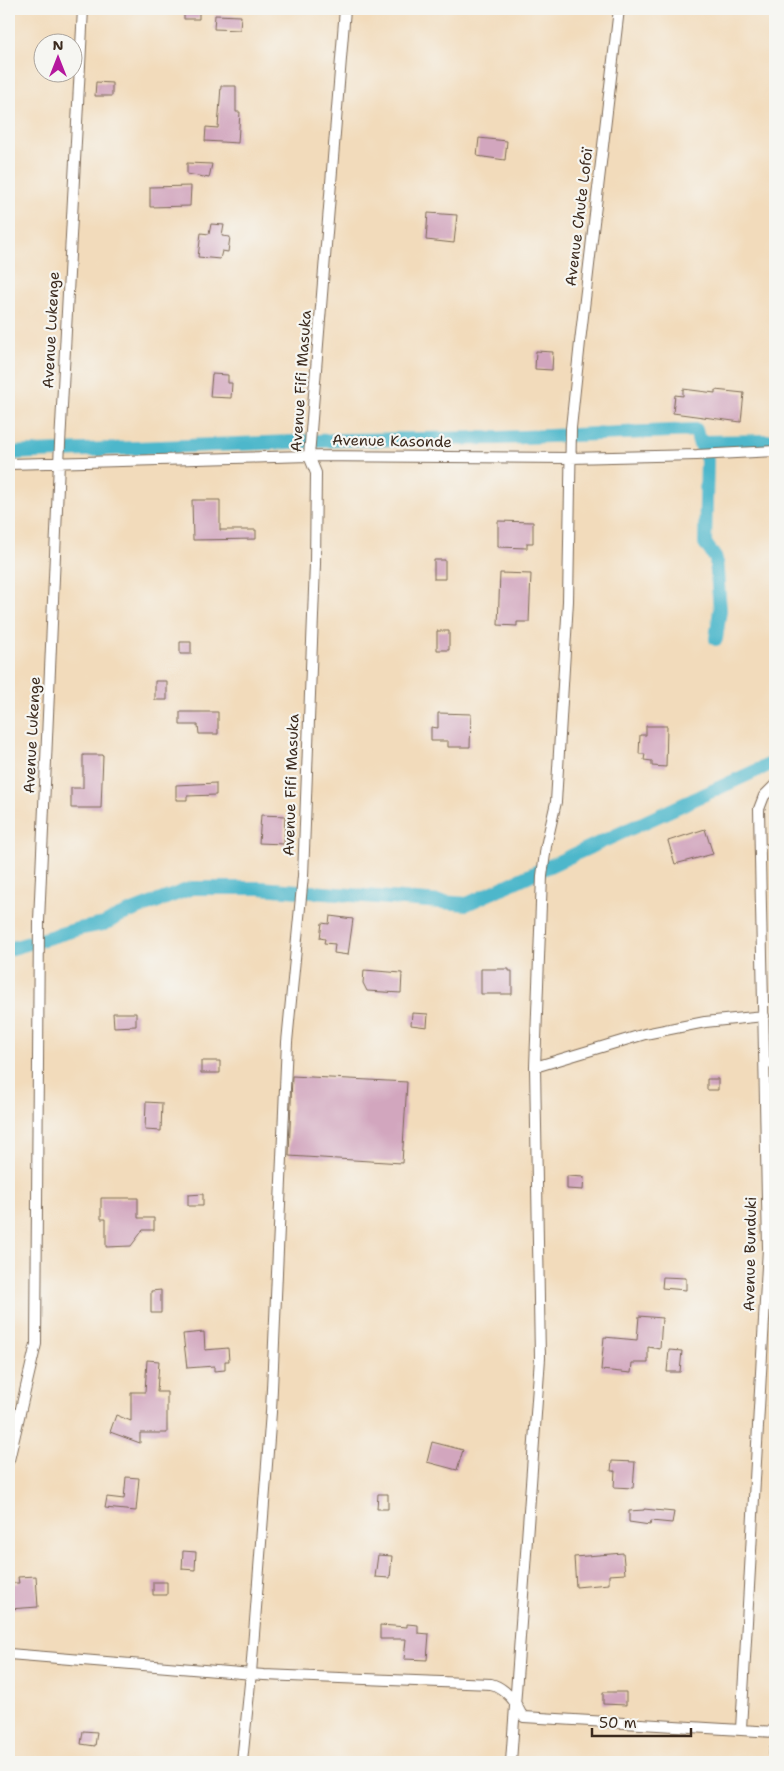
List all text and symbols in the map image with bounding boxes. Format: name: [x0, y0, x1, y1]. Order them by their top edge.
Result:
north arrow: [32, 32, 82, 82]
text: N: [52, 36, 64, 54]
street label: Avenue Chute Lofoï: [561, 146, 598, 287]
street label: Avenue Lukenge: [38, 271, 64, 389]
street label: Avenue Fifi Masuka: [286, 309, 316, 453]
street label: Avenue Kasonde: [332, 430, 452, 452]
street label: Avenue Lukenge: [19, 676, 45, 794]
street label: Avenue Fifi Masuka: [279, 713, 304, 857]
street label: Avenue Bunduki: [739, 1196, 761, 1312]
scale bar: [592, 1706, 690, 1738]
text: 50 m: [599, 1713, 637, 1733]

